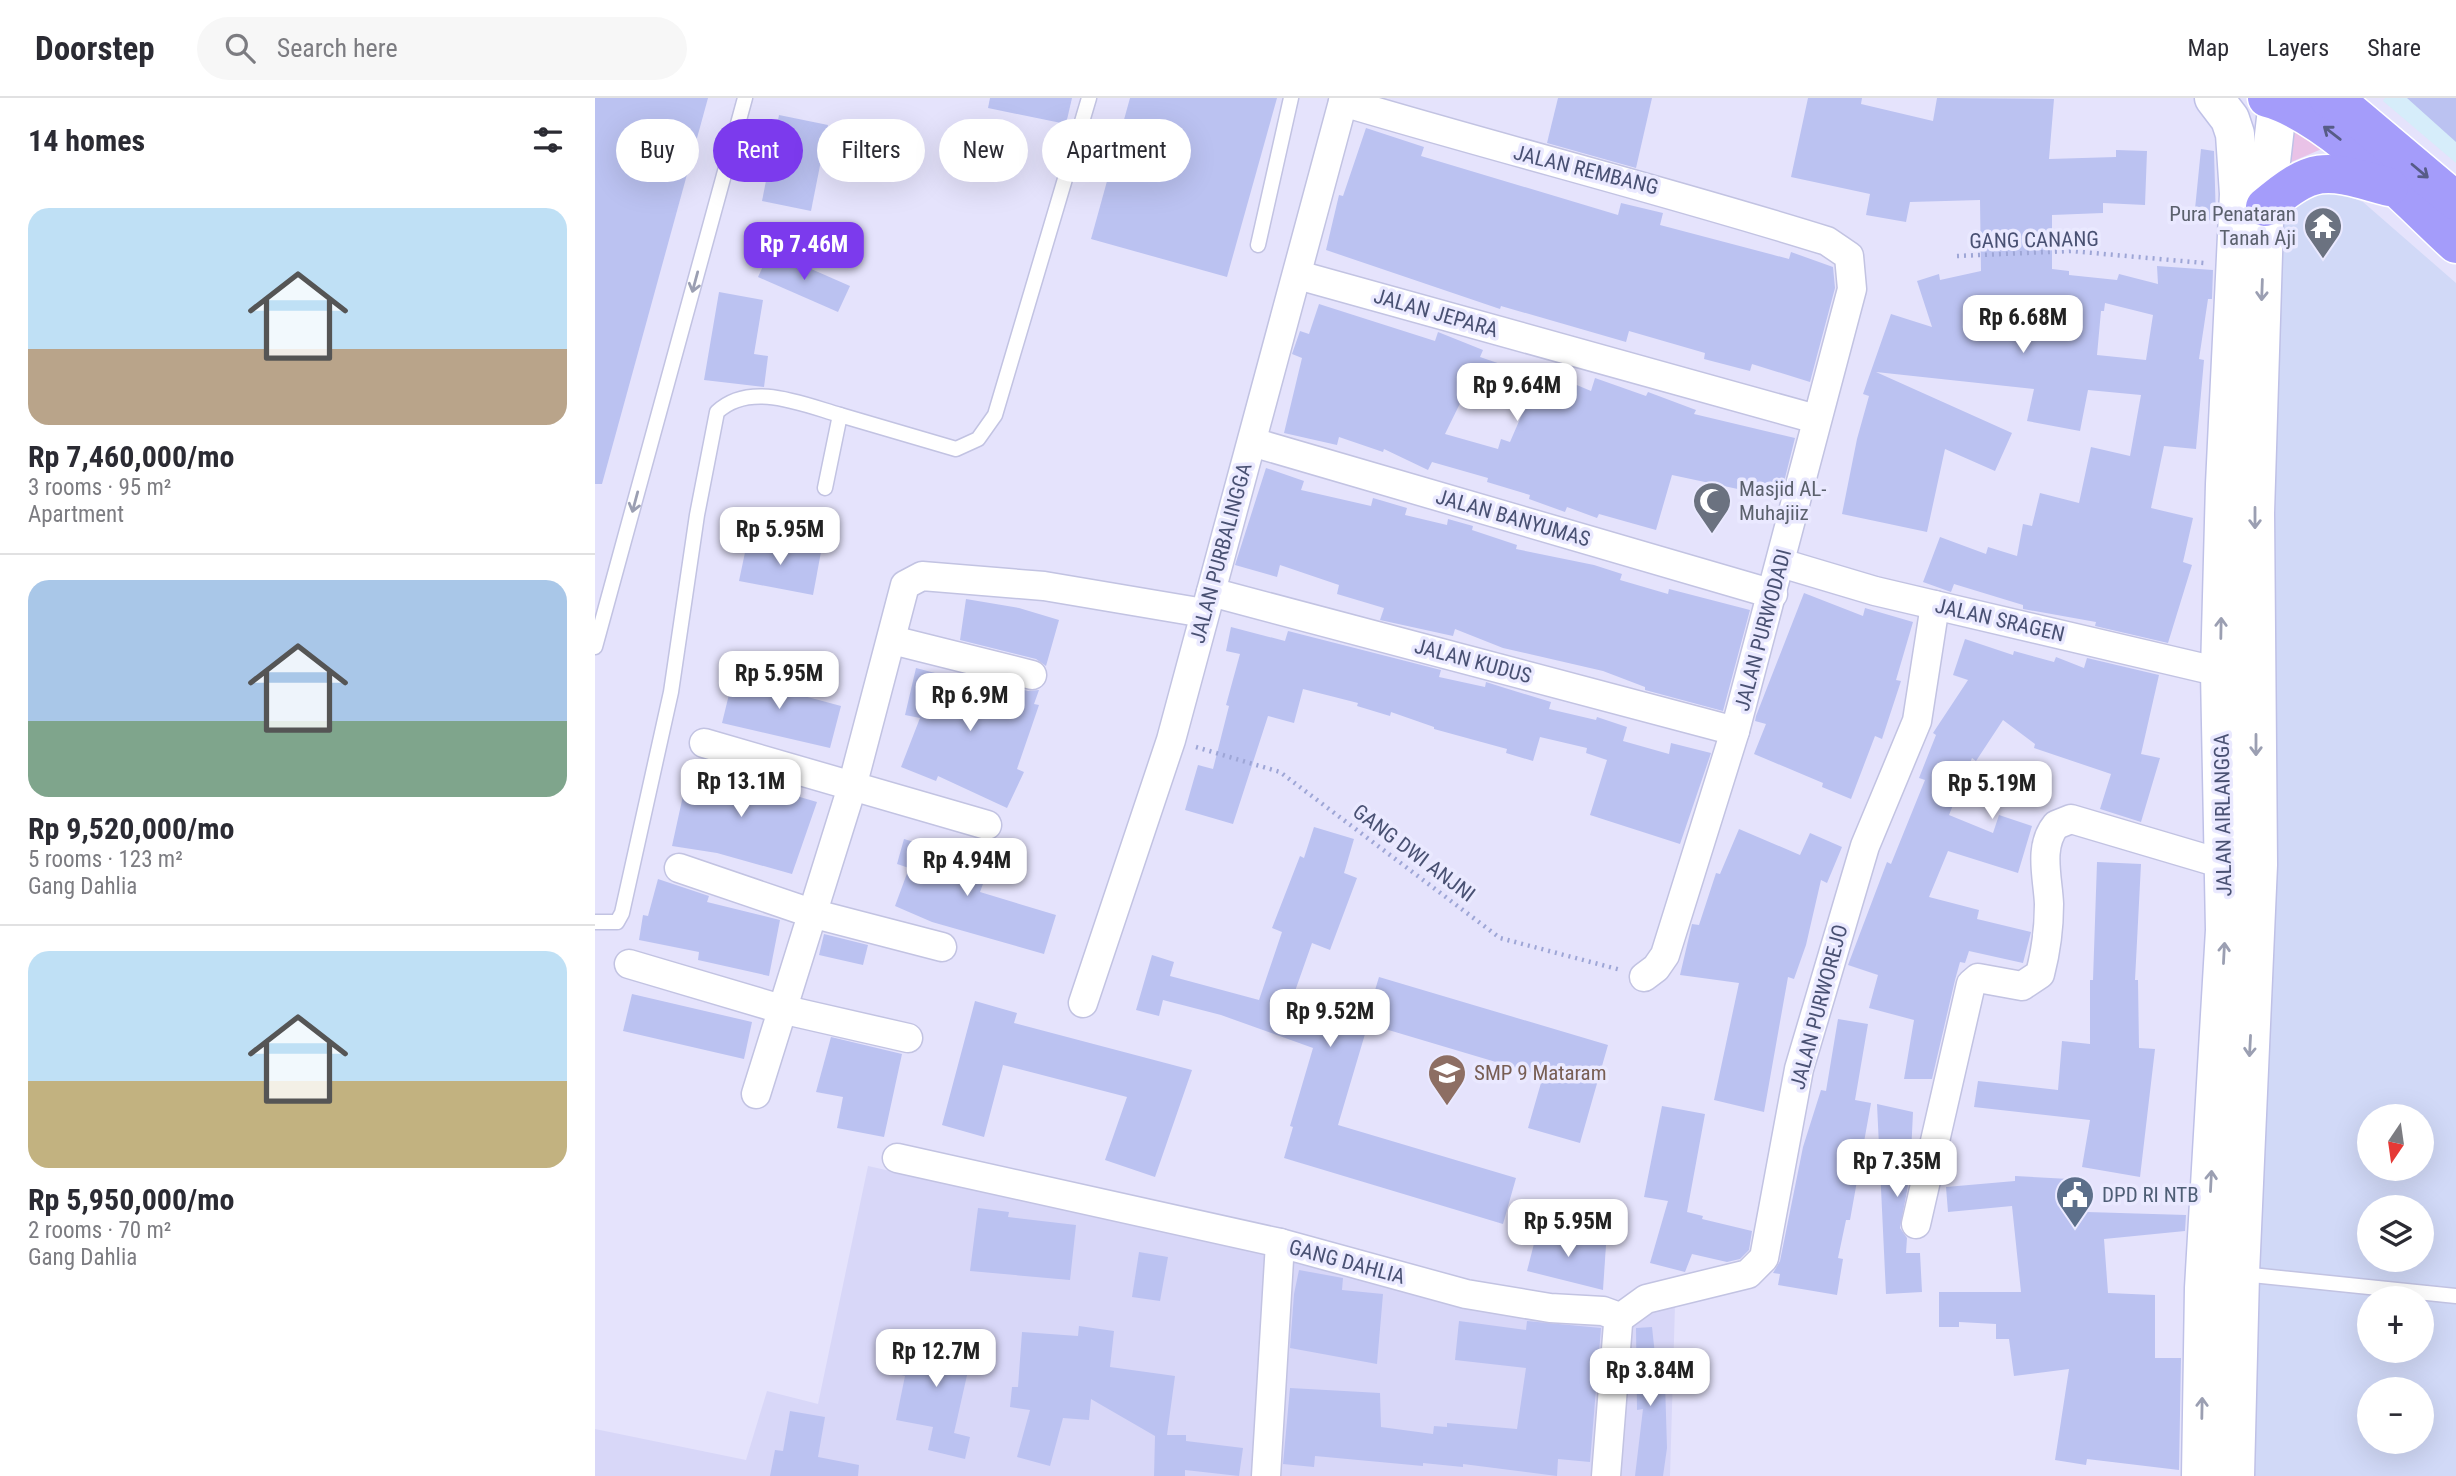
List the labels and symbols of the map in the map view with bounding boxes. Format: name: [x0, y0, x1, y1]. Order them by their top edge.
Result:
one-way arrow: [2324, 126, 2342, 141]
street label: JALAN REMBANG: [1511, 140, 1661, 200]
one-way arrow: [2411, 163, 2429, 179]
place label: Pura Penataran Tanah Aji: [2169, 202, 2296, 250]
temple icon: Pura Penataran Tanah Aji: [2302, 205, 2344, 260]
pin: Rp 7.46M: [732, 222, 876, 282]
street label: GANG CANANG: [1969, 227, 2099, 253]
one-way arrow: [687, 271, 700, 293]
one-way arrow: [2256, 278, 2269, 301]
street label: JALAN JEPARA: [1371, 284, 1501, 342]
pin: Rp 6.68M: [1951, 296, 2095, 355]
pin: Rp 9.64M: [1445, 364, 1589, 423]
street label: JALAN PURBALINGGA: [1185, 460, 1257, 646]
place label: Masjid AL- Muhajiiz: [1739, 477, 1827, 525]
mosque icon: Masjid AL- Muhajiiz: [1691, 480, 1733, 535]
street label: JALAN BANYUMAS: [1433, 485, 1593, 552]
one-way arrow: [628, 490, 641, 512]
one-way arrow: [2248, 506, 2262, 529]
pin: Rp 5.95M: [708, 508, 852, 567]
street label: JALAN PURWODADI: [1730, 546, 1796, 714]
street label: JALAN SRAGEN: [1933, 593, 2067, 647]
one-way arrow: [2215, 617, 2228, 640]
street label: JALAN KUDUS: [1412, 634, 1534, 688]
pin: Rp 5.95M: [707, 652, 851, 711]
pin: Rp 6.9M: [905, 674, 1035, 733]
street label: JALAN AIRLANGGA: [2210, 733, 2236, 897]
one-way arrow: [2249, 733, 2263, 756]
pin: Rp 13.1M: [669, 760, 813, 819]
pin: Rp 5.19M: [1920, 762, 2064, 821]
street label: GANG DWI ANJNI: [1348, 799, 1480, 907]
pin: Rp 4.94M: [895, 838, 1039, 898]
street label: JALAN PURWOREJO: [1785, 922, 1853, 1092]
one-way arrow: [2218, 943, 2231, 965]
pin: Rp 9.52M: [1258, 990, 1402, 1049]
one-way arrow: [2244, 1034, 2257, 1057]
school or university icon: SMP 9 Mataram: [1426, 1052, 1468, 1107]
place label: SMP 9 Mataram: [1474, 1061, 1606, 1085]
north arrow: [2357, 1104, 2434, 1181]
pin: Rp 7.35M: [1825, 1140, 1969, 1199]
one-way arrow: [2205, 1169, 2218, 1192]
public building icon: DPD RI NTB: [2054, 1174, 2096, 1229]
place label: DPD RI NTB: [2102, 1183, 2199, 1207]
pin: Rp 5.95M: [1496, 1200, 1640, 1259]
street label: GANG DAHLIA: [1286, 1235, 1408, 1289]
pin: Rp 12.7M: [864, 1330, 1008, 1389]
pin: Rp 3.84M: [1578, 1348, 1722, 1408]
one-way arrow: [2195, 1397, 2209, 1420]

